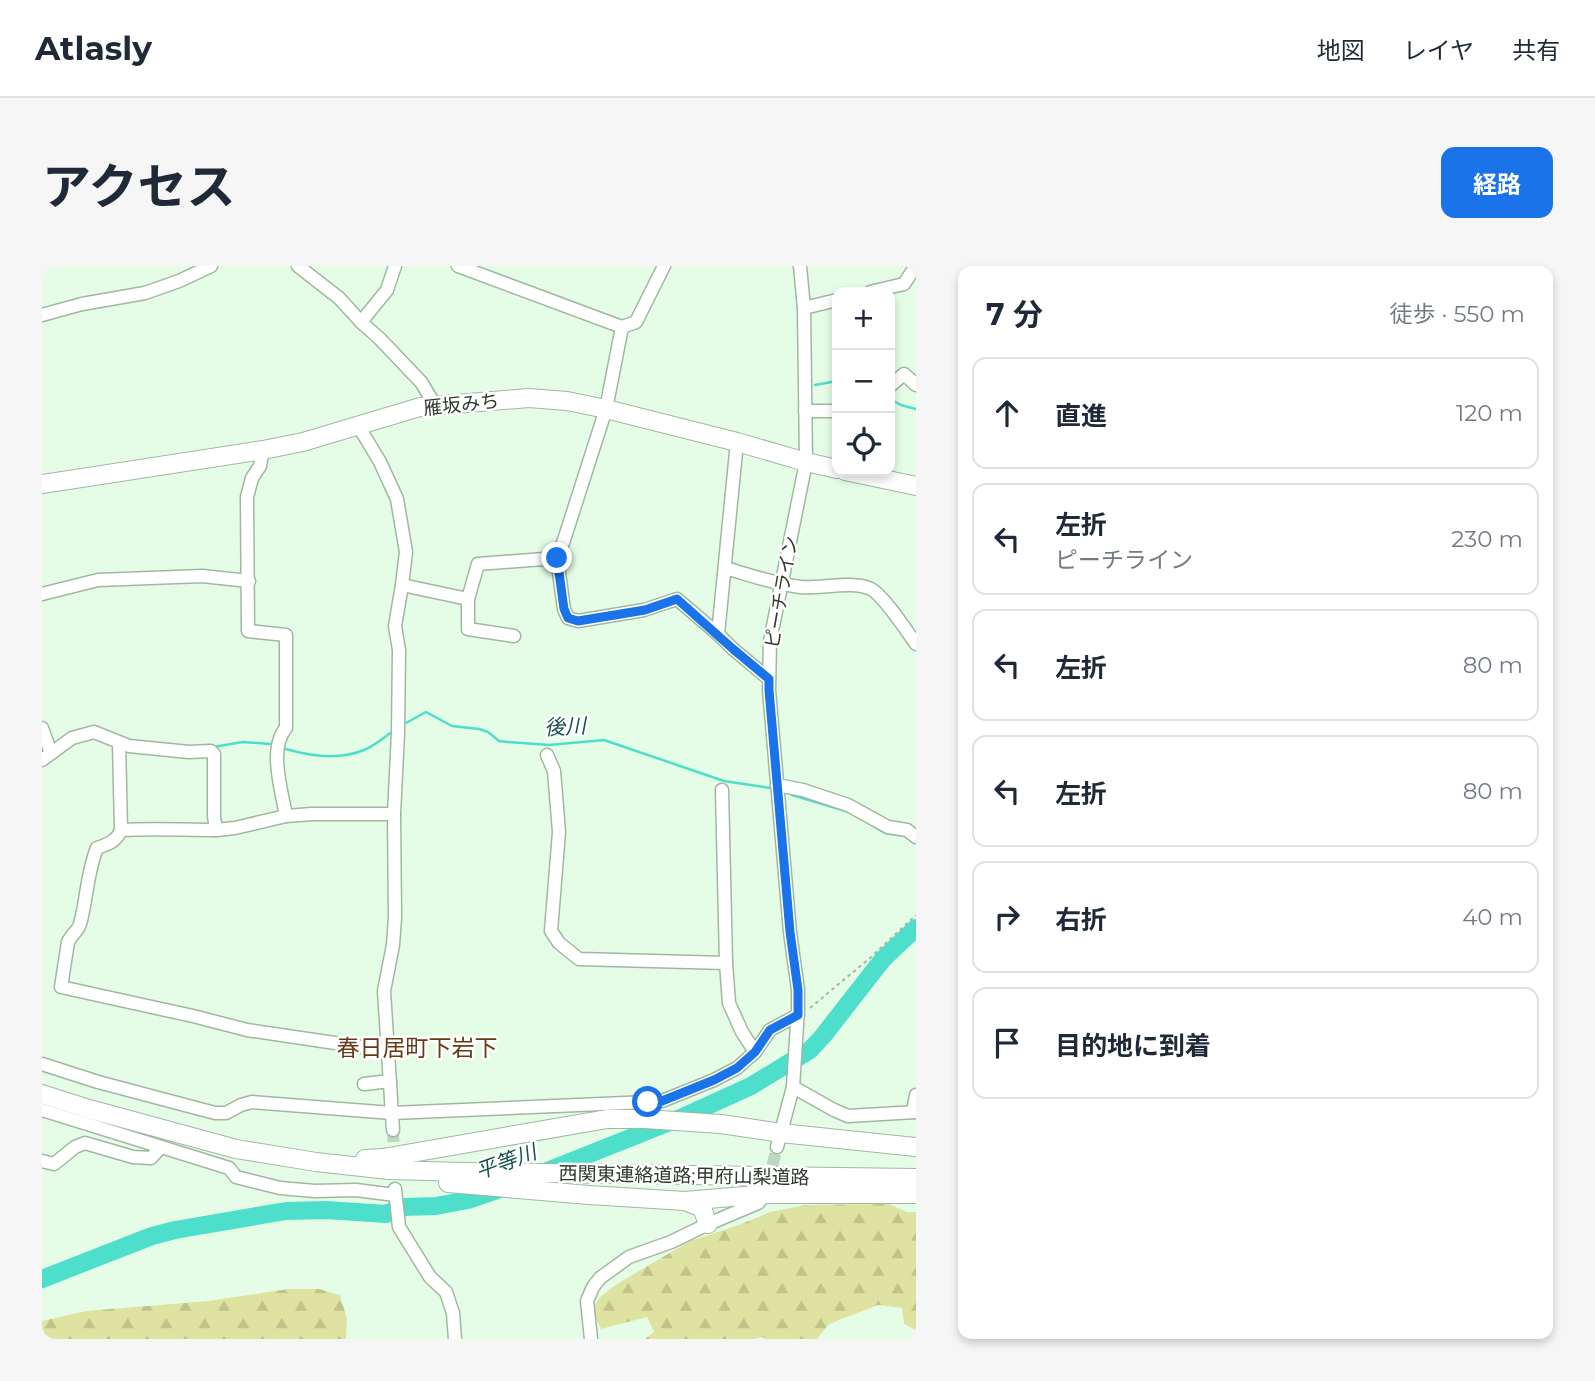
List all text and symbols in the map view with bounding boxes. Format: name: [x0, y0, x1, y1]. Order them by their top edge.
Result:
text: Atlasly: [35, 28, 152, 68]
text: 地図: [1317, 36, 1365, 65]
text: レイヤ: [1403, 36, 1474, 65]
text: 共有: [1512, 36, 1560, 65]
button: 経路: [1441, 147, 1553, 218]
text: アクセス: [42, 157, 236, 216]
map controls: [832, 287, 895, 476]
button: +: [832, 287, 895, 350]
text: 7 分: [986, 296, 1043, 333]
text: 徒歩 · 550 m: [1390, 300, 1525, 328]
button: −: [832, 350, 895, 413]
street label: 雁坂みち: [422, 389, 500, 420]
icon: ahead: [988, 394, 1026, 432]
text: 120 m: [1456, 399, 1523, 427]
text: 直進: [1055, 400, 1107, 432]
button: locate: [832, 413, 895, 476]
text: 左折: [1055, 509, 1107, 541]
icon: left: [988, 520, 1026, 558]
text: 230 m: [1451, 525, 1523, 553]
street label: ピーチライン: [760, 534, 803, 650]
route end: [541, 542, 572, 573]
text: ピーチライン: [1055, 546, 1193, 574]
icon: left: [988, 646, 1026, 684]
text: 80 m: [1463, 651, 1523, 679]
text: 左折: [1055, 652, 1107, 684]
water label: 後川: [543, 713, 589, 740]
icon: left: [988, 772, 1026, 810]
text: 80 m: [1463, 777, 1523, 805]
text: 左折: [1055, 778, 1107, 810]
icon: right: [988, 898, 1026, 936]
text: 40 m: [1462, 903, 1523, 931]
text: 右折: [1055, 904, 1107, 936]
icon: arrive: [988, 1024, 1026, 1062]
text: 目的地に到着: [1055, 1030, 1211, 1062]
district label: 春日居町下岩下: [337, 1034, 498, 1062]
route start: [632, 1086, 663, 1117]
water label: 平等川: [472, 1138, 542, 1184]
street label: 西関東連絡道路;甲府山梨道路: [558, 1162, 810, 1189]

